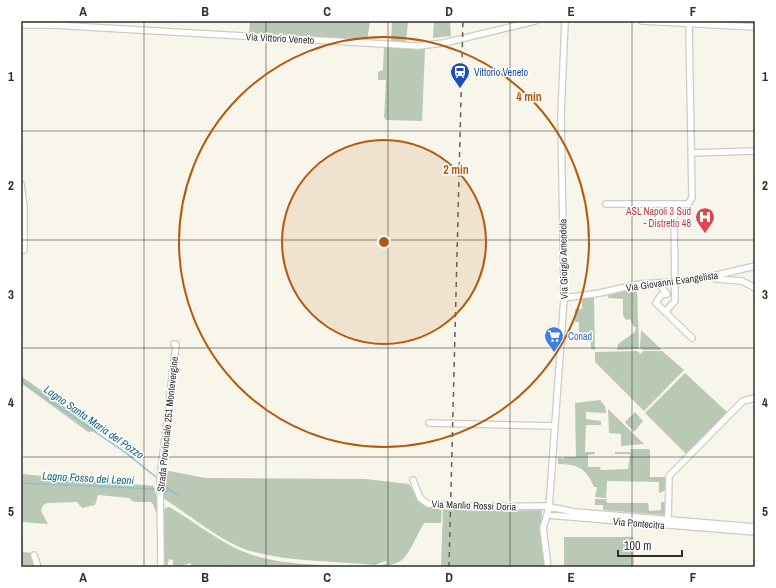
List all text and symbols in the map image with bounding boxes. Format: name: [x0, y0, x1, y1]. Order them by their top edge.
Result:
text: A: [79, 3, 87, 20]
text: B: [201, 3, 209, 20]
text: C: [323, 3, 331, 20]
text: D: [445, 3, 453, 20]
text: E: [567, 3, 575, 20]
text: F: [690, 3, 697, 20]
street label: Via Vittorio Veneto: [245, 30, 315, 47]
station icon: Vittorio Veneto: [449, 61, 471, 89]
place label: Vittorio Veneto: [474, 66, 529, 79]
text: 1: [8, 68, 14, 85]
text: 1: [762, 68, 768, 85]
text: 4 min: [516, 89, 542, 105]
text: 2 min: [443, 162, 469, 178]
text: 2: [8, 177, 14, 194]
text: 2: [762, 177, 768, 194]
place label: ASL Napoli 3 Sud - Distretto 48: [625, 205, 691, 230]
hospital icon: ASL Napoli 3 Sud - Distretto 48: [694, 206, 716, 234]
street label: Via Giorgio Amendola: [556, 218, 571, 299]
centre of rings: [377, 235, 391, 249]
street label: Via Giovanni Evangelista: [625, 269, 719, 294]
text: 3: [8, 286, 14, 303]
text: 3: [762, 286, 768, 303]
supermarket icon: Conad: [543, 325, 565, 353]
place label: Conad: [568, 330, 592, 343]
street label: Strada Provinciale 251 Montevergine: [154, 355, 181, 492]
water label: Lagno Santa Maria del Pozzo: [41, 382, 147, 462]
text: 4: [8, 394, 14, 411]
text: 4: [762, 394, 768, 411]
water label: Lagno Fosso dei Leoni: [42, 469, 135, 487]
street label: Via Manlio Rossi Doria: [431, 498, 517, 513]
text: 5: [8, 503, 14, 520]
text: 5: [762, 503, 768, 520]
street label: Via Pontecitra: [613, 515, 666, 532]
scale bar: [618, 532, 682, 558]
text: 100 m: [624, 538, 651, 554]
text: A: [79, 569, 87, 586]
text: B: [201, 569, 209, 586]
text: C: [323, 569, 331, 586]
text: D: [445, 569, 453, 586]
text: E: [567, 569, 575, 586]
text: F: [690, 569, 697, 586]

